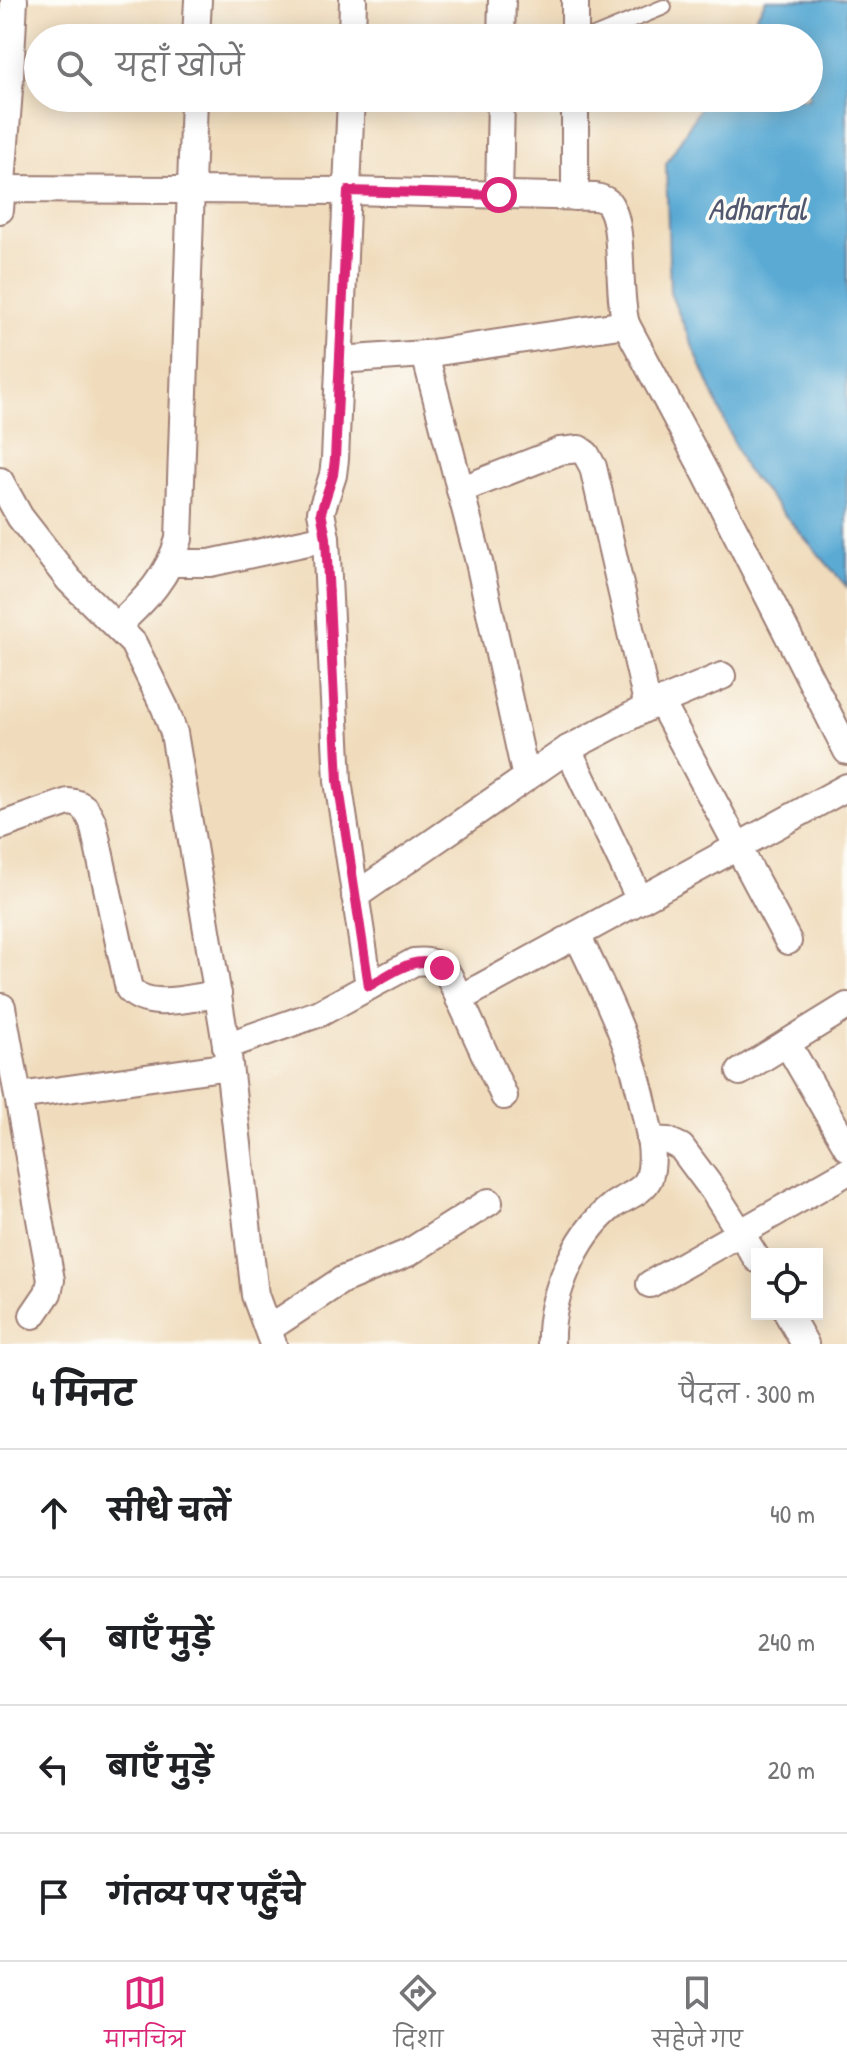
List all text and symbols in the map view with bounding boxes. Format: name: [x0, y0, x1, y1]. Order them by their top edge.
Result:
search box: [24, 24, 823, 112]
text: यहाँ खोजें: [116, 45, 244, 85]
icon: search: [52, 46, 96, 90]
route start: [481, 177, 517, 213]
water label: Adhartal: [708, 187, 808, 230]
route end: [424, 950, 460, 986]
map controls: [751, 1248, 823, 1320]
button: locate: [751, 1248, 823, 1320]
text: 4 मिनट: [32, 1370, 135, 1416]
text: पैदल · 300 m: [679, 1376, 815, 1411]
text: सीधे चलें: [108, 1490, 230, 1530]
icon: ahead: [32, 1491, 76, 1535]
text: 40 m: [770, 1496, 815, 1531]
text: बाएँ मुड़ें: [108, 1618, 213, 1658]
icon: left: [32, 1619, 76, 1663]
text: 240 m: [758, 1624, 815, 1659]
text: बाएँ मुड़ें: [108, 1746, 213, 1786]
icon: left: [32, 1747, 76, 1791]
text: 20 m: [768, 1752, 815, 1787]
text: गंतव्य पर पहुँचे: [108, 1874, 304, 1914]
icon: arrive: [32, 1875, 76, 1919]
tab: मानचित्र: [104, 1971, 185, 2064]
tab: दिशा: [394, 1971, 443, 2064]
tab: सहेजे गए: [652, 1971, 743, 2064]

